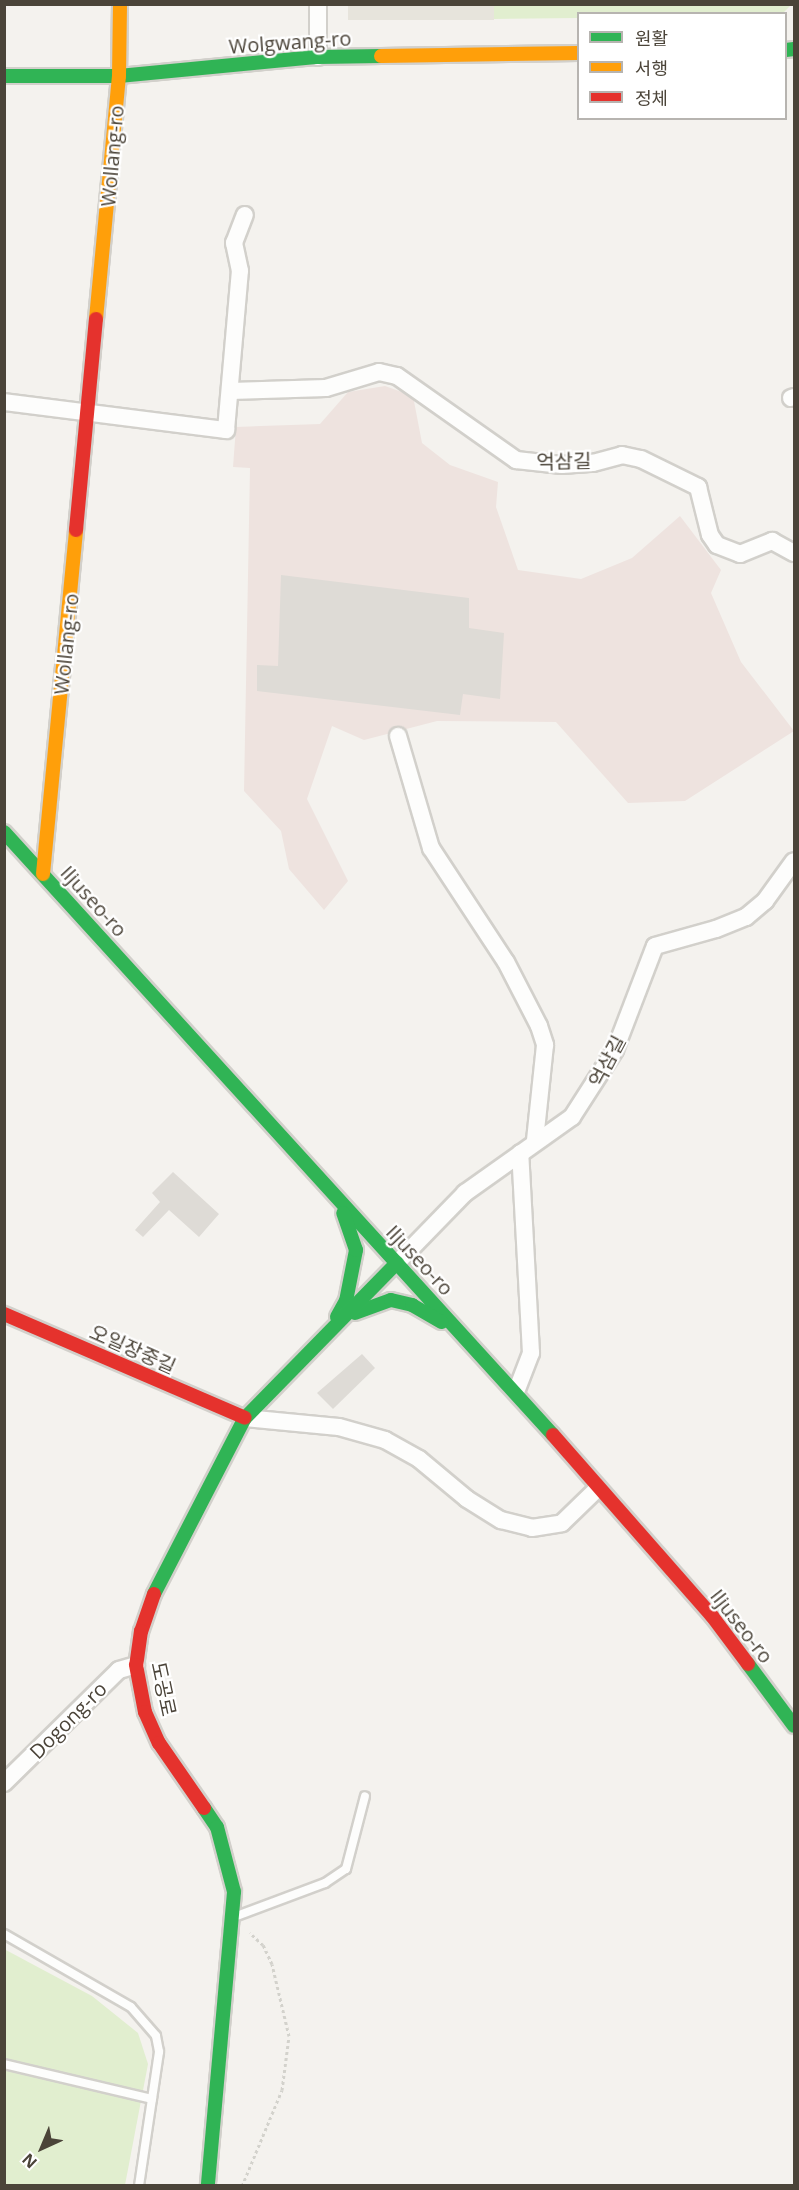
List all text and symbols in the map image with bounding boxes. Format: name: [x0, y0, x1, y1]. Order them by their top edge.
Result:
legend: [577, 12, 787, 120]
street label: Wolgwang-ro: [228, 26, 352, 58]
text: 원활: [635, 26, 668, 50]
text: 서행: [635, 56, 668, 80]
text: 정체: [635, 86, 668, 110]
street label: Wollang-ro: [96, 104, 128, 208]
street label: 억삼길: [536, 449, 592, 473]
street label: Wollang-ro: [49, 592, 83, 696]
street label: Iljuseo-ro: [56, 861, 132, 941]
street label: 억삼길: [583, 1031, 631, 1091]
street label: Iljuseo-ro: [381, 1220, 459, 1300]
street label: 오일장중길: [86, 1319, 180, 1379]
street label: Iljuseo-ro: [706, 1584, 778, 1668]
street label: 도공로: [147, 1660, 181, 1718]
street label: Dogong-ro: [24, 1676, 112, 1764]
north arrow: [12, 2118, 72, 2178]
text: N: [17, 2149, 42, 2173]

